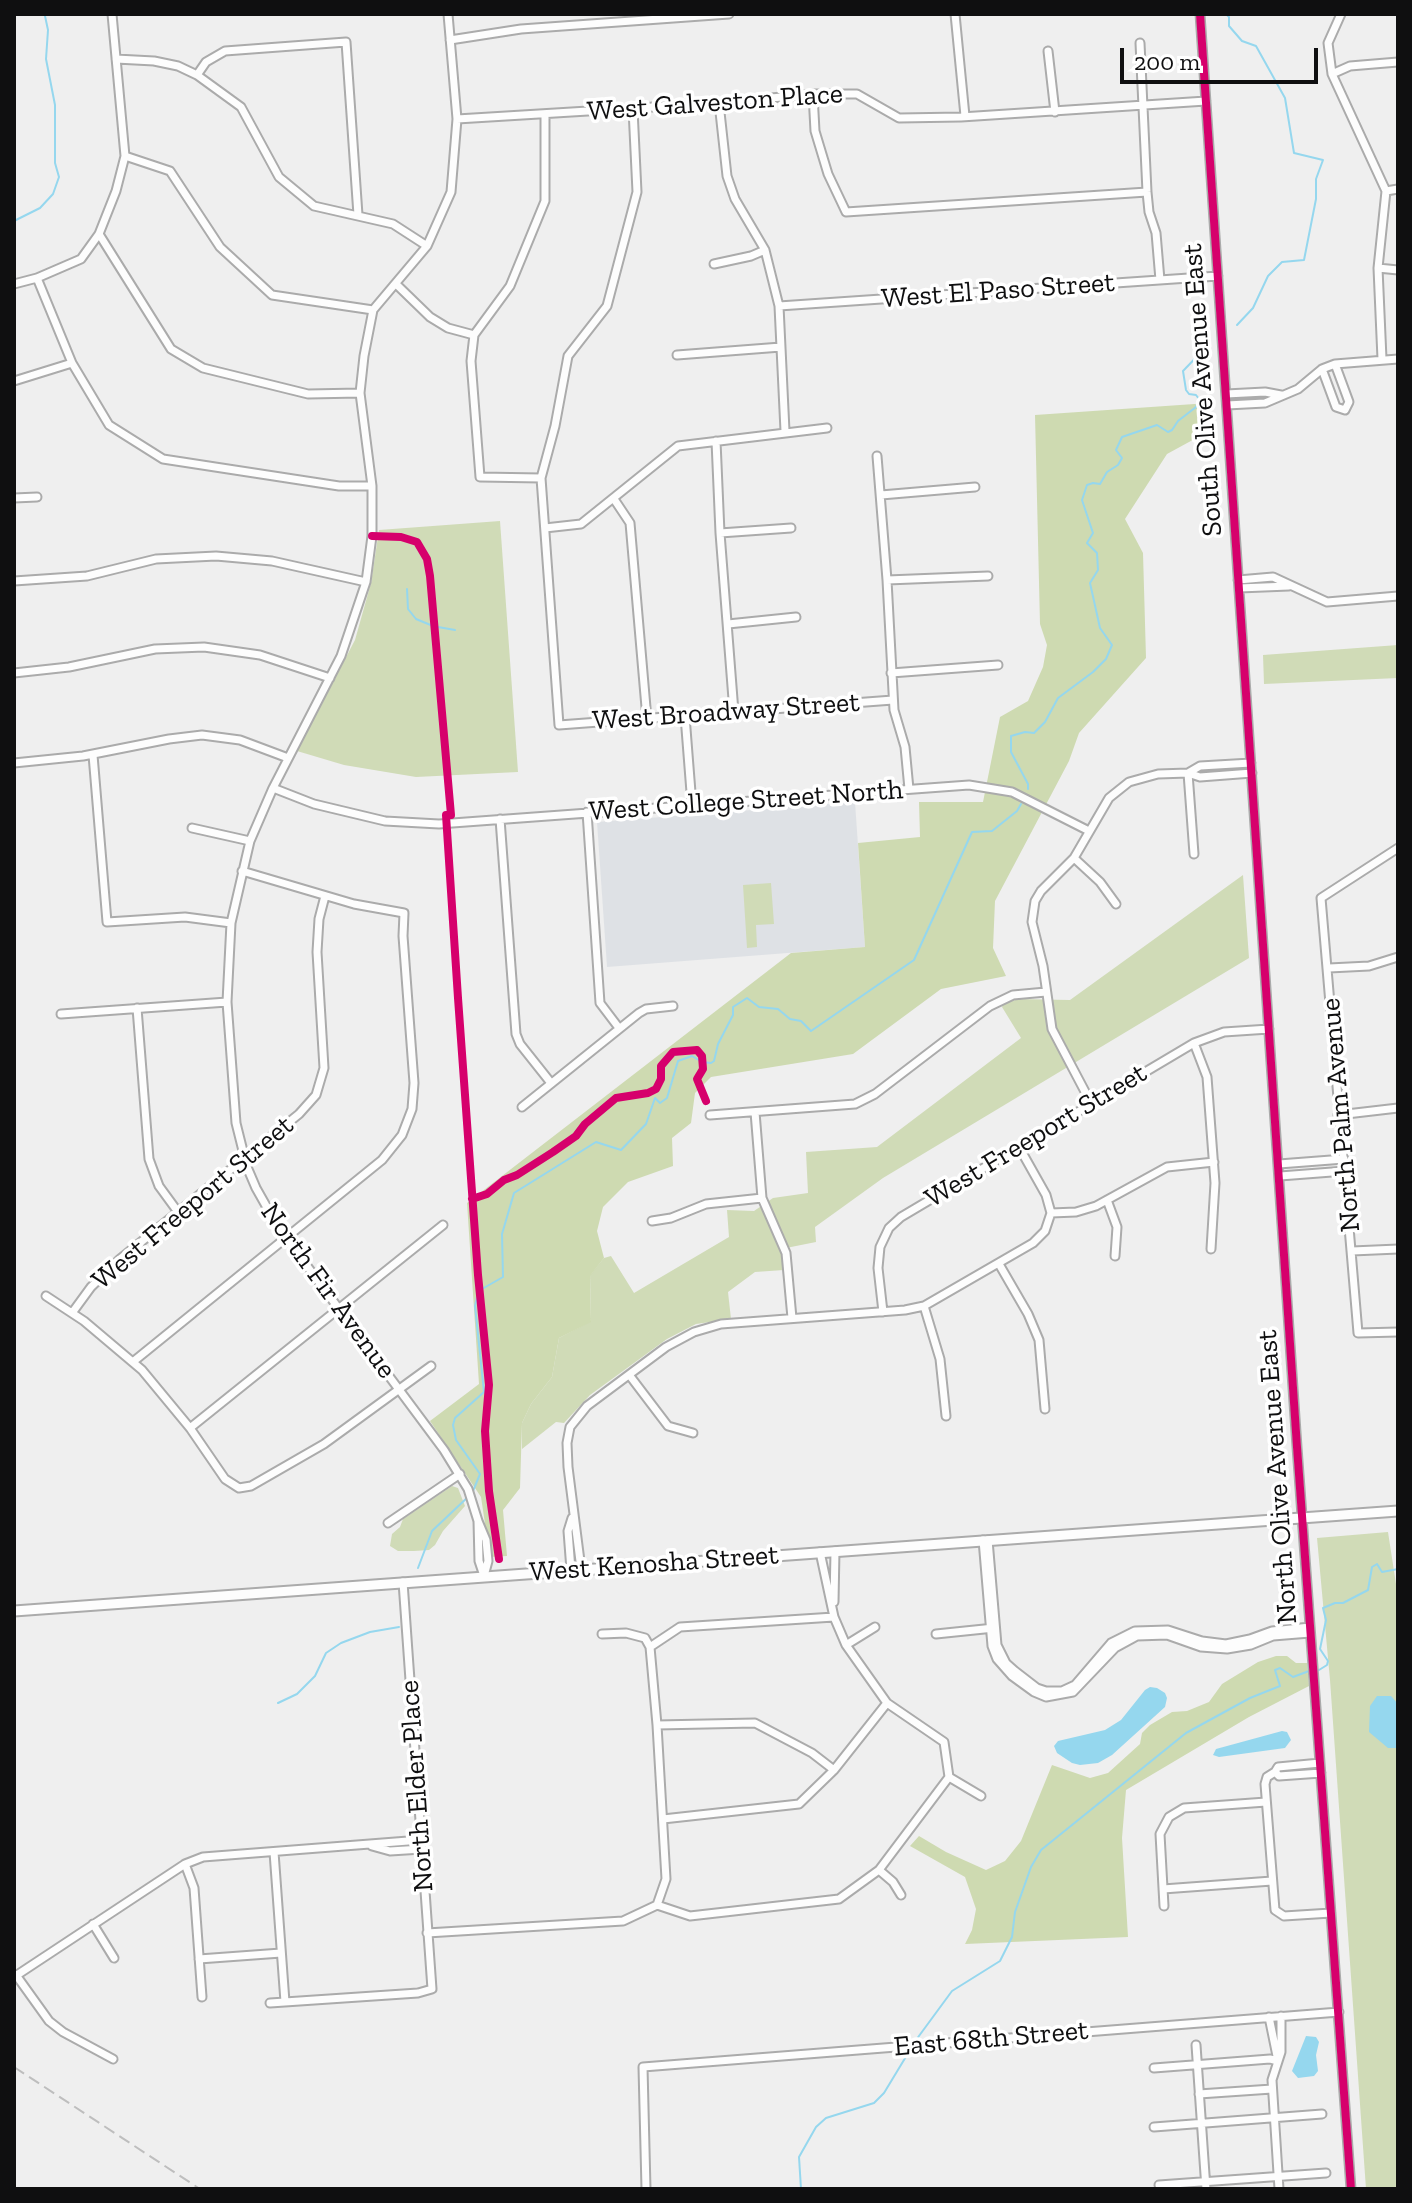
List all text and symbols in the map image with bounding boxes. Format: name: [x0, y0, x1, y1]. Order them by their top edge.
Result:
scale bar: [1124, 32, 1322, 82]
text: 200 m: [1134, 47, 1200, 76]
street label: West Galveston Place: [586, 77, 844, 129]
street label: South Olive Avenue East: [1176, 242, 1230, 538]
street label: West El Paso Street: [880, 266, 1116, 316]
street label: West Broadway Street: [591, 686, 861, 738]
street label: West College Street North: [588, 773, 904, 829]
street label: North Palm Avenue: [1314, 997, 1368, 1233]
street label: West Freeport Street: [919, 1057, 1153, 1215]
street label: West Freeport Street: [85, 1109, 301, 1297]
street label: North Fir Avenue: [253, 1197, 403, 1385]
street label: North Olive Avenue East: [1251, 1329, 1305, 1625]
street label: West Kenosha Street: [528, 1539, 780, 1589]
street label: North Elder Place: [393, 1679, 441, 1893]
street label: East 68th Street: [892, 2014, 1090, 2064]

